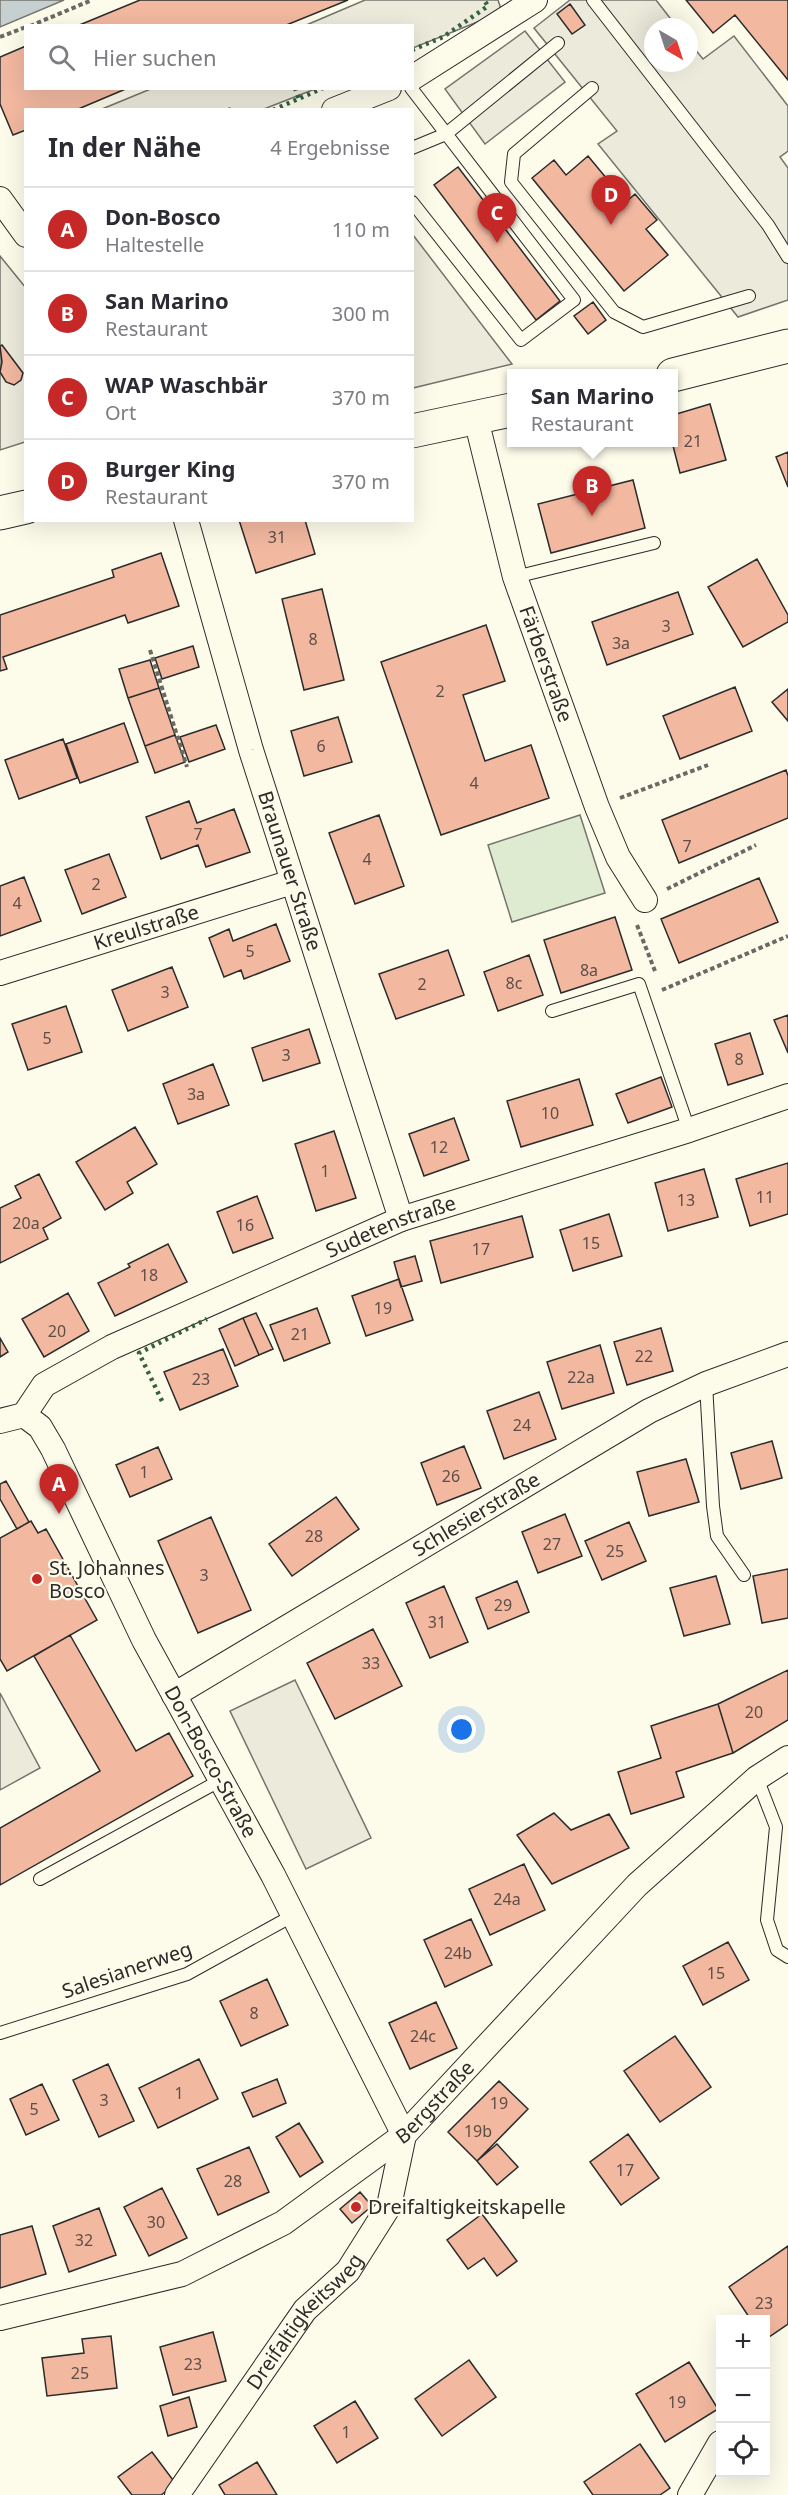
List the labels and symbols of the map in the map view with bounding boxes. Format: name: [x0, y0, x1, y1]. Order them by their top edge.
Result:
north arrow: [644, 18, 698, 72]
pin: D: [592, 176, 630, 225]
pin: C: [478, 194, 516, 243]
house number: 21: [684, 430, 702, 452]
pin: B: [572, 466, 612, 516]
house number: 31: [268, 526, 286, 548]
street label: Färberstraße: [513, 602, 580, 726]
house number: 3: [661, 615, 671, 637]
house number: 8: [308, 628, 318, 650]
house number: 3a: [612, 632, 630, 654]
house number: 2: [435, 680, 445, 702]
house number: 6: [316, 735, 326, 757]
house number: 4: [469, 772, 479, 794]
street label: Braunauer Straße: [252, 787, 328, 954]
house number: 7: [193, 823, 203, 845]
house number: 7: [682, 835, 692, 857]
house number: 4: [362, 848, 372, 870]
house number: 2: [91, 873, 101, 895]
house number: 4: [12, 892, 22, 914]
street label: Kreulstraße: [90, 898, 202, 956]
house number: 5: [245, 940, 255, 962]
house number: 8a: [580, 959, 598, 981]
house number: 8c: [506, 972, 523, 994]
house number: 2: [417, 973, 427, 995]
house number: 3: [160, 981, 170, 1003]
house number: 5: [42, 1027, 52, 1049]
house number: 3: [281, 1044, 291, 1066]
house number: 8: [734, 1048, 744, 1070]
house number: 3a: [187, 1083, 205, 1105]
house number: 10: [541, 1102, 559, 1124]
house number: 12: [430, 1136, 448, 1158]
house number: 1: [320, 1160, 330, 1182]
house number: 11: [756, 1186, 774, 1208]
street label: Sudetenstraße: [321, 1189, 459, 1264]
house number: 13: [677, 1189, 695, 1211]
house number: 20a: [12, 1212, 40, 1234]
house number: 16: [236, 1214, 254, 1236]
house number: 15: [582, 1232, 600, 1254]
house number: 17: [472, 1238, 490, 1260]
house number: 18: [140, 1264, 158, 1286]
house number: 19: [374, 1297, 392, 1319]
house number: 20: [48, 1320, 66, 1342]
house number: 21: [291, 1323, 309, 1345]
house number: 22: [635, 1345, 653, 1367]
house number: 22a: [567, 1366, 595, 1388]
house number: 23: [192, 1368, 210, 1390]
house number: 24: [513, 1414, 531, 1436]
house number: 1: [139, 1461, 149, 1483]
pin: A: [40, 1464, 78, 1514]
house number: 26: [442, 1465, 460, 1487]
street label: Schlesierstraße: [407, 1466, 544, 1562]
house number: 28: [305, 1525, 323, 1547]
house number: 27: [543, 1533, 561, 1555]
house number: 25: [606, 1540, 624, 1562]
place label: St. Johannes Bosco: [49, 1554, 164, 1604]
house number: 3: [199, 1564, 209, 1586]
marker: St. Johannes Bosco: [30, 1572, 44, 1586]
house number: 29: [494, 1594, 512, 1616]
house number: 31: [428, 1611, 446, 1633]
house number: 33: [362, 1652, 380, 1674]
street label: Don-Bosco-Straße: [159, 1681, 264, 1842]
house number: 20: [745, 1701, 763, 1723]
your location: [447, 1715, 476, 1744]
house number: 24a: [493, 1888, 521, 1910]
street label: Salesianerweg: [58, 1935, 195, 2004]
house number: 24b: [444, 1942, 472, 1964]
house number: 15: [707, 1962, 725, 1984]
house number: 8: [249, 2002, 259, 2024]
house number: 24c: [410, 2025, 436, 2047]
street label: Bergstraße: [390, 2054, 480, 2150]
house number: 1: [174, 2082, 184, 2104]
house number: 3: [99, 2089, 109, 2111]
house number: 19: [490, 2092, 508, 2114]
house number: 5: [29, 2098, 39, 2120]
house number: 19b: [464, 2120, 492, 2142]
house number: 17: [616, 2159, 634, 2181]
house number: 28: [224, 2170, 242, 2192]
place label: Dreifaltigkeitskapelle: [368, 2193, 566, 2220]
marker: Dreifaltigkeitskapelle: [349, 2200, 363, 2214]
house number: 30: [147, 2211, 165, 2233]
house number: 32: [75, 2229, 93, 2251]
street label: Dreifaltigkeitsweg: [240, 2248, 369, 2395]
house number: 23: [755, 2292, 773, 2314]
house number: 23: [184, 2353, 202, 2375]
house number: 25: [71, 2362, 89, 2384]
house number: 19: [668, 2391, 686, 2413]
house number: 1: [341, 2421, 351, 2443]

